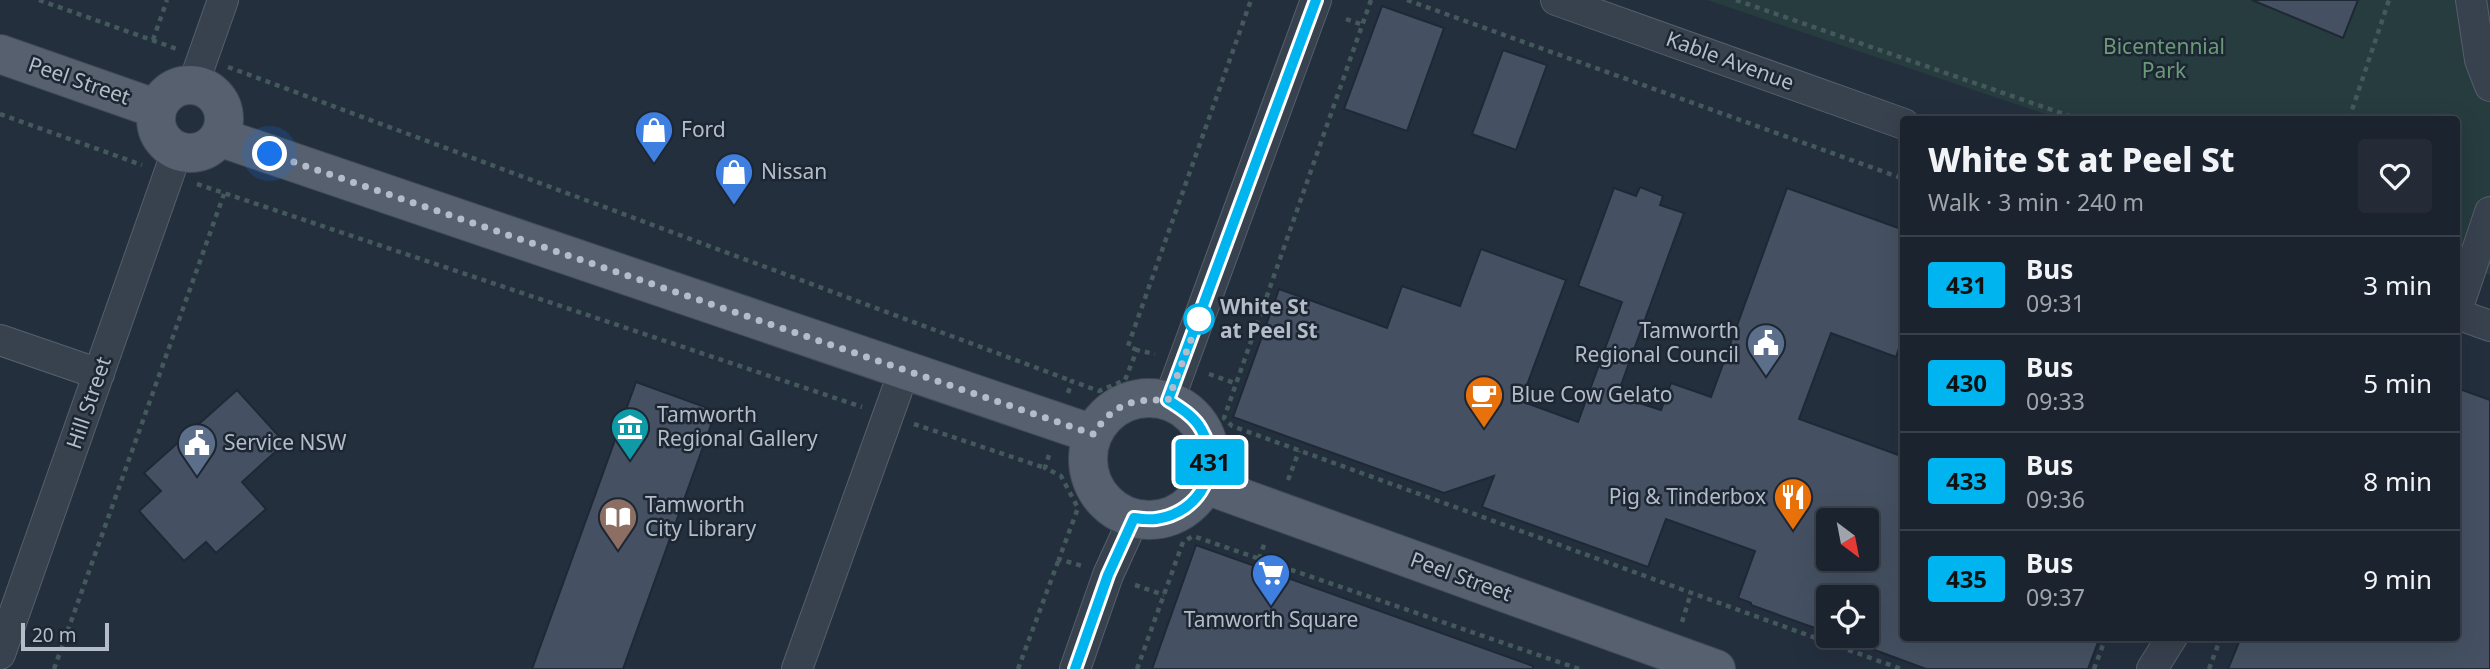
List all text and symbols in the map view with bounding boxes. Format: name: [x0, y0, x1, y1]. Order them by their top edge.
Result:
street label: Kable Avenue: [1663, 24, 1798, 96]
park label: Bicentennial Park: [2103, 32, 2225, 84]
street label: Peel Street: [25, 50, 134, 111]
shop icon: Ford: [633, 109, 675, 164]
place label: Ford: [681, 115, 726, 143]
your location: [252, 136, 287, 171]
text: White St at Peel St: [1928, 137, 2234, 182]
button: heart: [2358, 139, 2432, 213]
shop icon: Nissan: [713, 151, 755, 206]
place label: Nissan: [761, 157, 827, 185]
text: Walk · 3 min · 240 m: [1928, 186, 2144, 218]
text: Bus: [2026, 251, 2073, 287]
text: 3 min: [2363, 267, 2432, 303]
text: 431: [1946, 268, 1987, 301]
text: 09:31: [2026, 287, 2085, 319]
place label: White St at Peel St: [1220, 292, 1318, 344]
marker: White St at Peel St: [1184, 304, 1214, 334]
place label: Tamworth Regional Council: [1575, 316, 1739, 368]
public building icon: Tamworth Regional Council: [1745, 322, 1787, 377]
text: Bus: [2026, 349, 2073, 385]
street label: Hill Street: [59, 352, 117, 453]
text: 5 min: [2363, 365, 2432, 401]
text: 430: [1946, 366, 1987, 399]
cafe icon: Blue Cow Gelato: [1463, 374, 1505, 429]
place label: Blue Cow Gelato: [1511, 380, 1673, 408]
text: 09:33: [2026, 385, 2085, 417]
place label: Tamworth Regional Gallery: [657, 400, 818, 452]
museum icon: Tamworth Regional Gallery: [609, 406, 651, 461]
public building icon: Service NSW: [176, 422, 218, 477]
place label: Service NSW: [224, 428, 347, 456]
line badge: 431: [1170, 439, 1250, 485]
text: 431: [1189, 445, 1231, 478]
text: Bus: [2026, 447, 2073, 483]
text: 8 min: [2363, 463, 2432, 499]
text: 433: [1946, 464, 1987, 497]
restaurant icon: Pig & Tinderbox: [1772, 476, 1814, 531]
place label: Pig & Tinderbox: [1609, 482, 1766, 510]
text: 09:36: [2026, 483, 2085, 515]
place label: Tamworth City Library: [645, 490, 756, 542]
library icon: Tamworth City Library: [597, 496, 639, 551]
north arrow: [1816, 508, 1880, 570]
map controls: [1816, 508, 1879, 648]
street label: Peel Street: [1407, 545, 1516, 607]
text: Bus: [2026, 545, 2073, 581]
supermarket icon: Tamworth Square: [1250, 552, 1292, 607]
text: 9 min: [2363, 561, 2432, 597]
text: 435: [1946, 562, 1987, 595]
text: 09:37: [2026, 581, 2085, 613]
button: locate: [1816, 585, 1879, 648]
place label: Tamworth Square: [1184, 605, 1358, 633]
scale bar: [21, 620, 108, 652]
text: 20 m: [32, 622, 76, 648]

